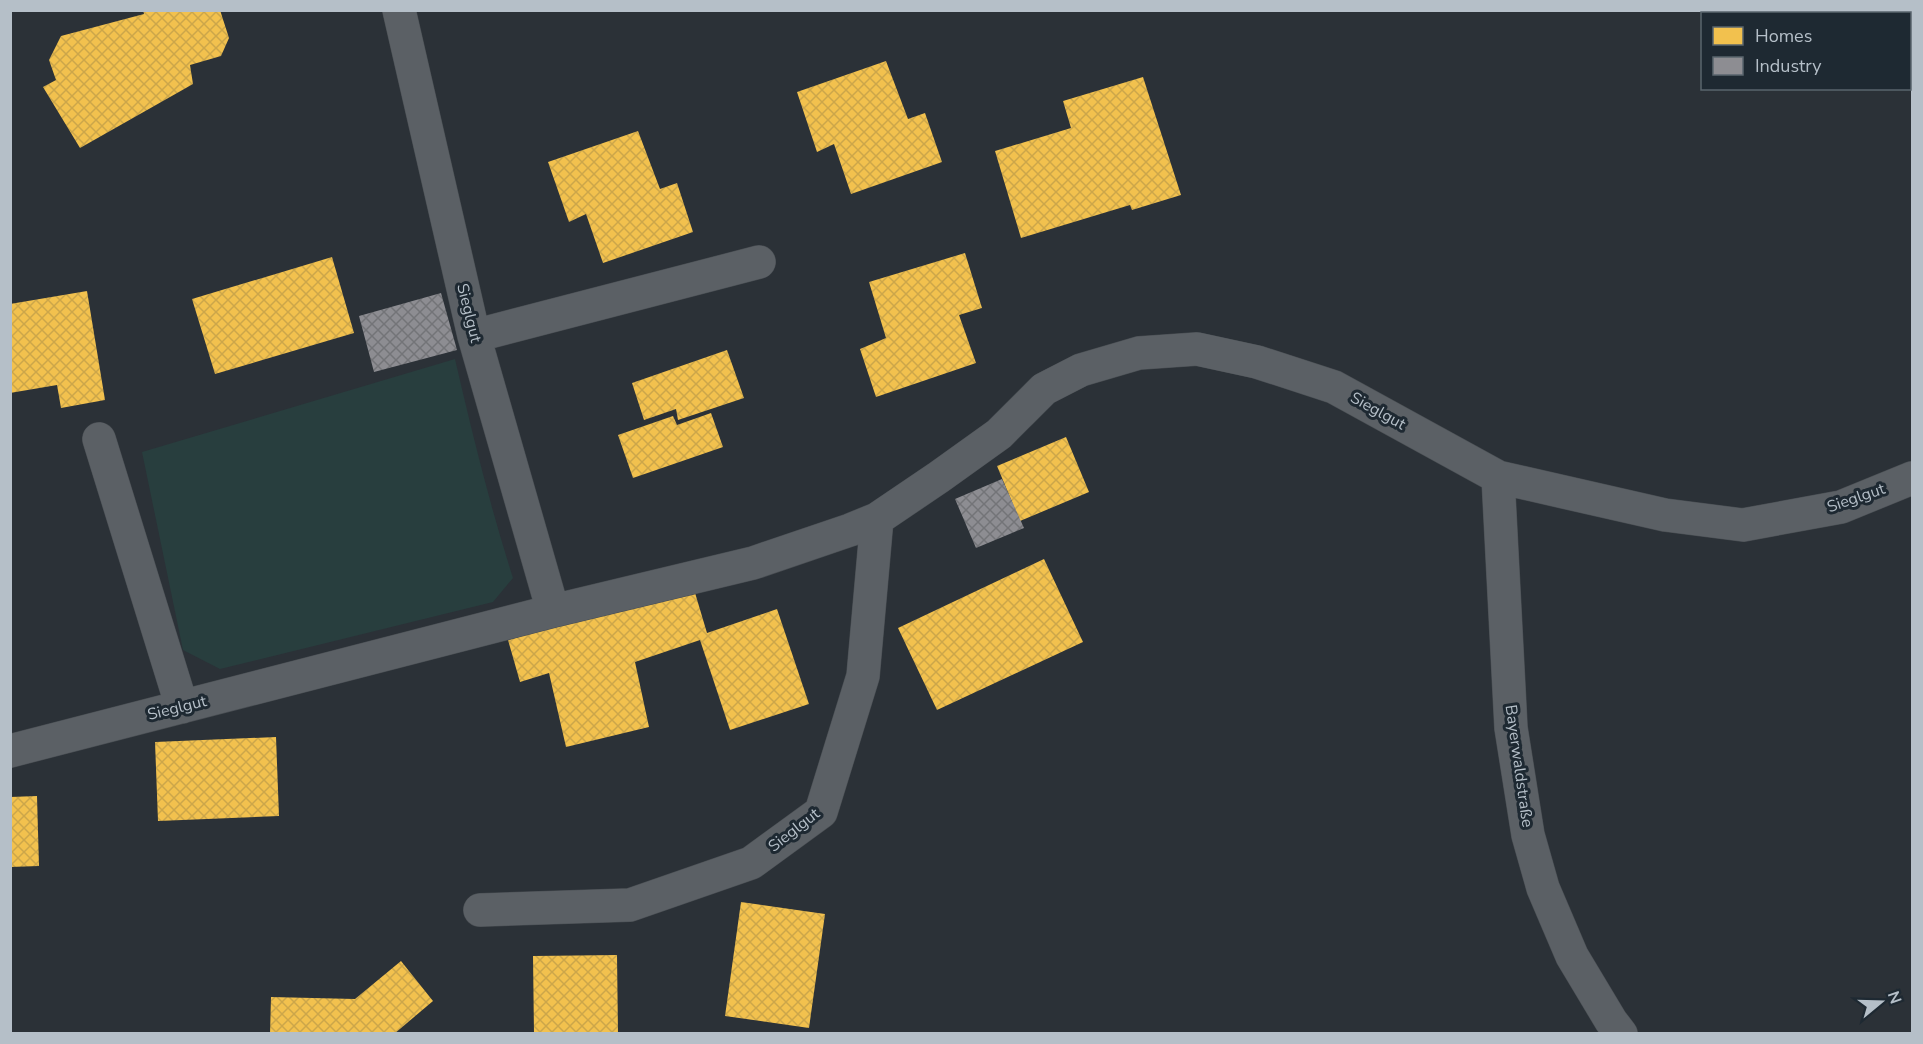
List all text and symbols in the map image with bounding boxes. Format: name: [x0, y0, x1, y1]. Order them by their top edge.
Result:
legend: [1701, 12, 1911, 90]
text: Homes: [1755, 24, 1812, 48]
text: Industry: [1755, 54, 1822, 78]
street label: Sieglgut: [451, 281, 487, 345]
street label: Sieglgut: [1346, 387, 1410, 435]
street label: Sieglgut: [1824, 478, 1888, 518]
street label: Sieglgut: [145, 690, 209, 726]
street label: Bayerwaldstraße: [1500, 703, 1538, 829]
street label: Sieglgut: [764, 803, 825, 857]
north arrow: [1851, 972, 1911, 1032]
text: N: [1882, 988, 1907, 1007]

